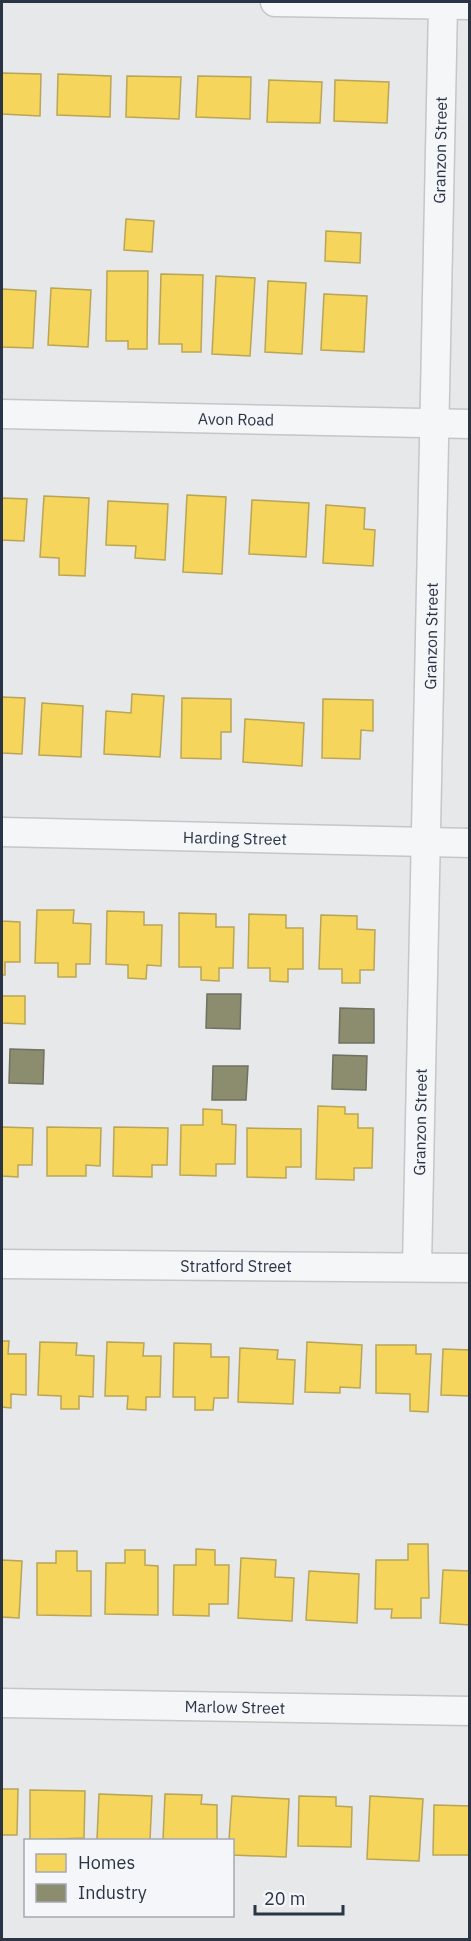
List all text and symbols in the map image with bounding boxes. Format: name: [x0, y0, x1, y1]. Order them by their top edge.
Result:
street label: Granzon Street: [429, 96, 451, 204]
street label: Avon Road: [198, 408, 274, 430]
street label: Granzon Street: [420, 582, 442, 690]
street label: Harding Street: [183, 827, 287, 849]
street label: Granzon Street: [409, 1068, 431, 1176]
street label: Stratford Street: [180, 1256, 292, 1276]
street label: Marlow Street: [185, 1696, 285, 1718]
legend: [24, 1839, 234, 1917]
text: Homes: [78, 1851, 135, 1874]
scale bar: [255, 1878, 344, 1916]
text: Industry: [78, 1881, 147, 1904]
text: 20 m: [264, 1887, 306, 1910]

